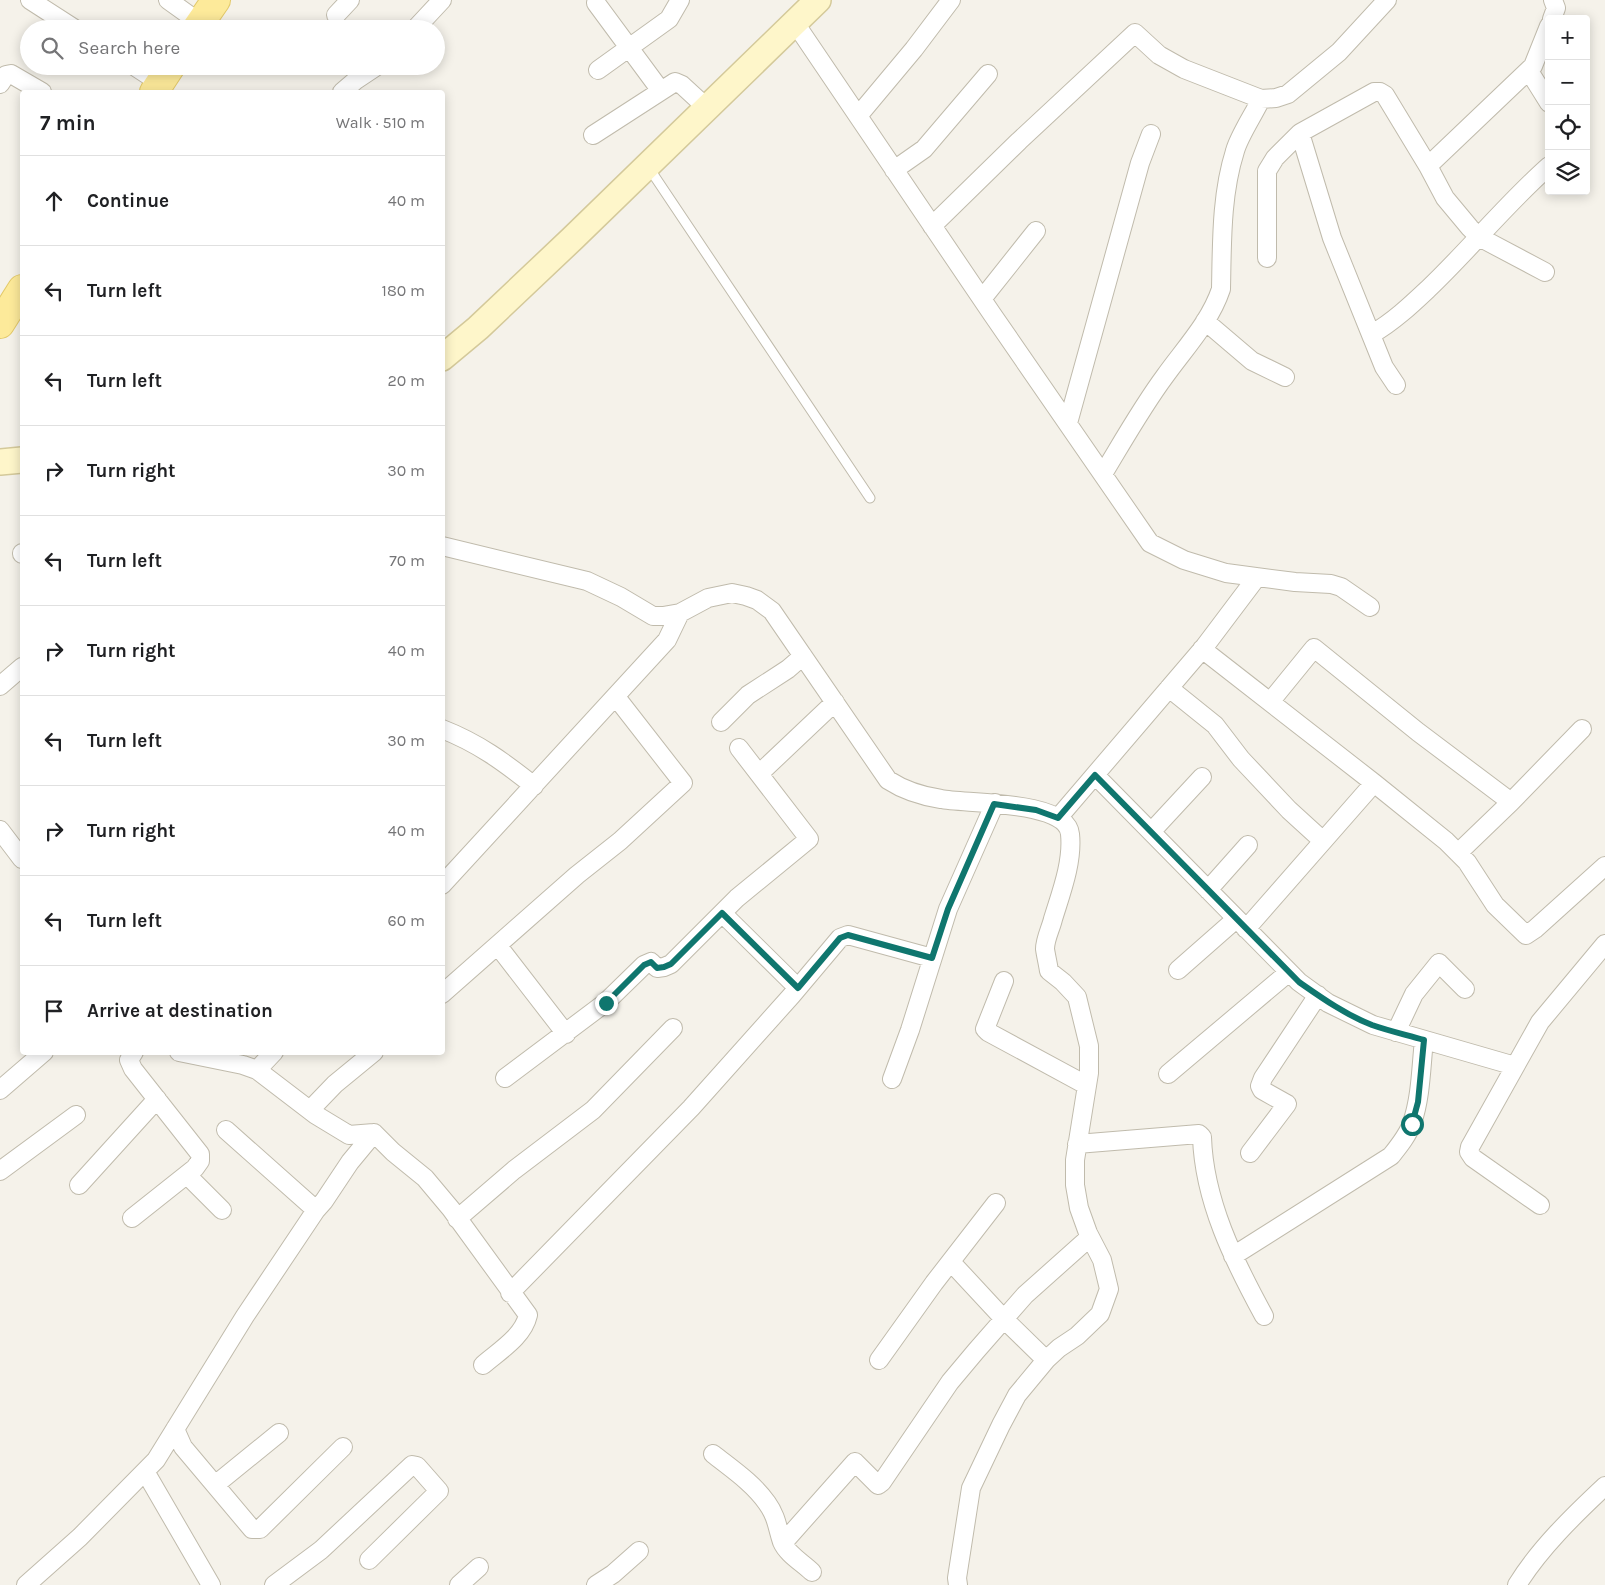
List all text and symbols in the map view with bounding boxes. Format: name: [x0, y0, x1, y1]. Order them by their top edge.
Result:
map controls: [1545, 15, 1590, 195]
button: +: [1545, 15, 1590, 60]
search box: [20, 20, 445, 75]
icon: search: [38, 34, 66, 62]
text: Search here: [78, 37, 180, 59]
button: −: [1545, 60, 1590, 105]
button: locate: [1545, 105, 1590, 150]
text: 7 min: [40, 111, 96, 135]
text: Walk · 510 m: [336, 113, 425, 132]
button: layers: [1545, 150, 1590, 195]
icon: ahead: [40, 187, 68, 215]
text: Continue: [87, 190, 169, 212]
text: 40 m: [388, 191, 425, 210]
icon: left: [40, 277, 68, 305]
text: Turn left: [87, 280, 162, 302]
text: 180 m: [382, 281, 425, 300]
icon: left: [40, 367, 68, 395]
text: Turn left: [87, 370, 162, 392]
text: 20 m: [387, 371, 425, 390]
icon: right: [40, 457, 68, 485]
text: Turn right: [87, 460, 176, 482]
text: 30 m: [387, 461, 425, 480]
icon: left: [40, 547, 68, 575]
text: Turn left: [87, 550, 162, 572]
text: 70 m: [389, 551, 425, 570]
icon: right: [40, 637, 68, 665]
text: Turn right: [87, 640, 176, 662]
text: 40 m: [388, 641, 425, 660]
icon: left: [40, 727, 68, 755]
text: Turn left: [87, 730, 162, 752]
text: 30 m: [387, 731, 425, 750]
icon: right: [40, 817, 68, 845]
text: Turn right: [87, 820, 176, 842]
text: 40 m: [388, 821, 425, 840]
icon: left: [40, 907, 68, 935]
text: Turn left: [87, 910, 162, 932]
text: 60 m: [388, 911, 425, 930]
route end: [595, 992, 618, 1015]
icon: arrive: [40, 997, 68, 1025]
text: Arrive at destination: [87, 1000, 273, 1022]
route start: [1401, 1113, 1424, 1136]

